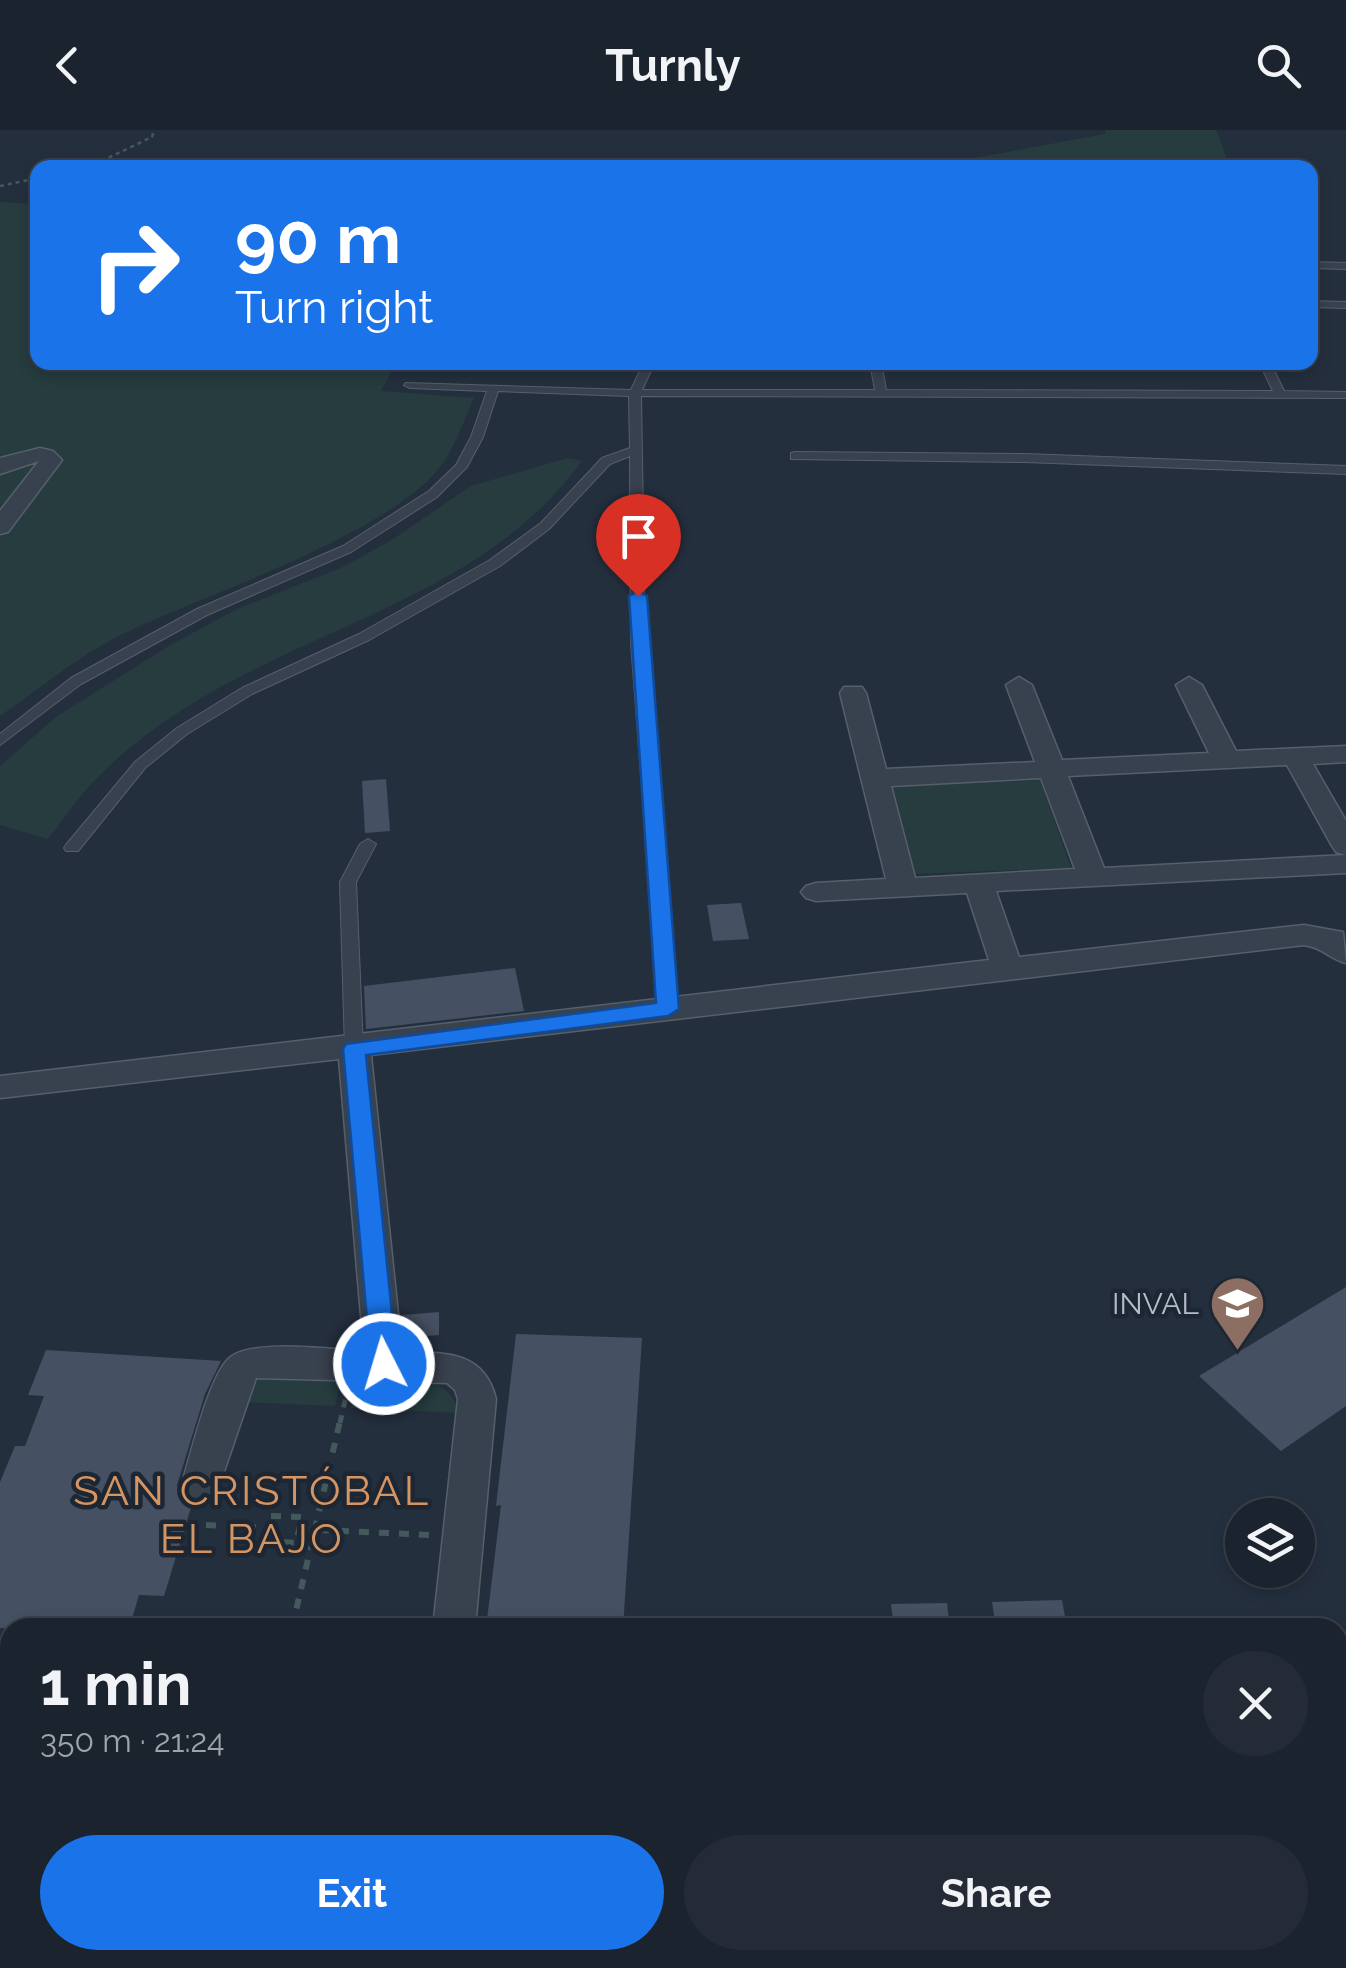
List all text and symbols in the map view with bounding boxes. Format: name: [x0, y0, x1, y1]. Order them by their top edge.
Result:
icon: back: [40, 38, 95, 93]
icon: search: [1251, 38, 1306, 93]
text: Turnly: [605, 39, 741, 92]
text: 90 m: [235, 197, 401, 279]
icon: right: [70, 200, 200, 330]
text: Turn right: [235, 281, 433, 334]
pin: [596, 494, 681, 597]
icon: arrive: [611, 509, 666, 564]
school or university icon: INVAL: [1208, 1273, 1268, 1352]
place label: INVAL: [1112, 1286, 1199, 1321]
position arrow: [332, 1312, 436, 1416]
district label: SAN CRISTÓBAL EL BAJO: [73, 1466, 431, 1563]
map controls: [1225, 1498, 1315, 1588]
button: layers: [1225, 1498, 1315, 1588]
text: 1 min: [40, 1649, 191, 1719]
button: close: [1203, 1651, 1308, 1756]
text: 350 m · 21:24: [40, 1722, 225, 1759]
button: Exit: [40, 1835, 664, 1950]
button: Share: [684, 1835, 1308, 1950]

